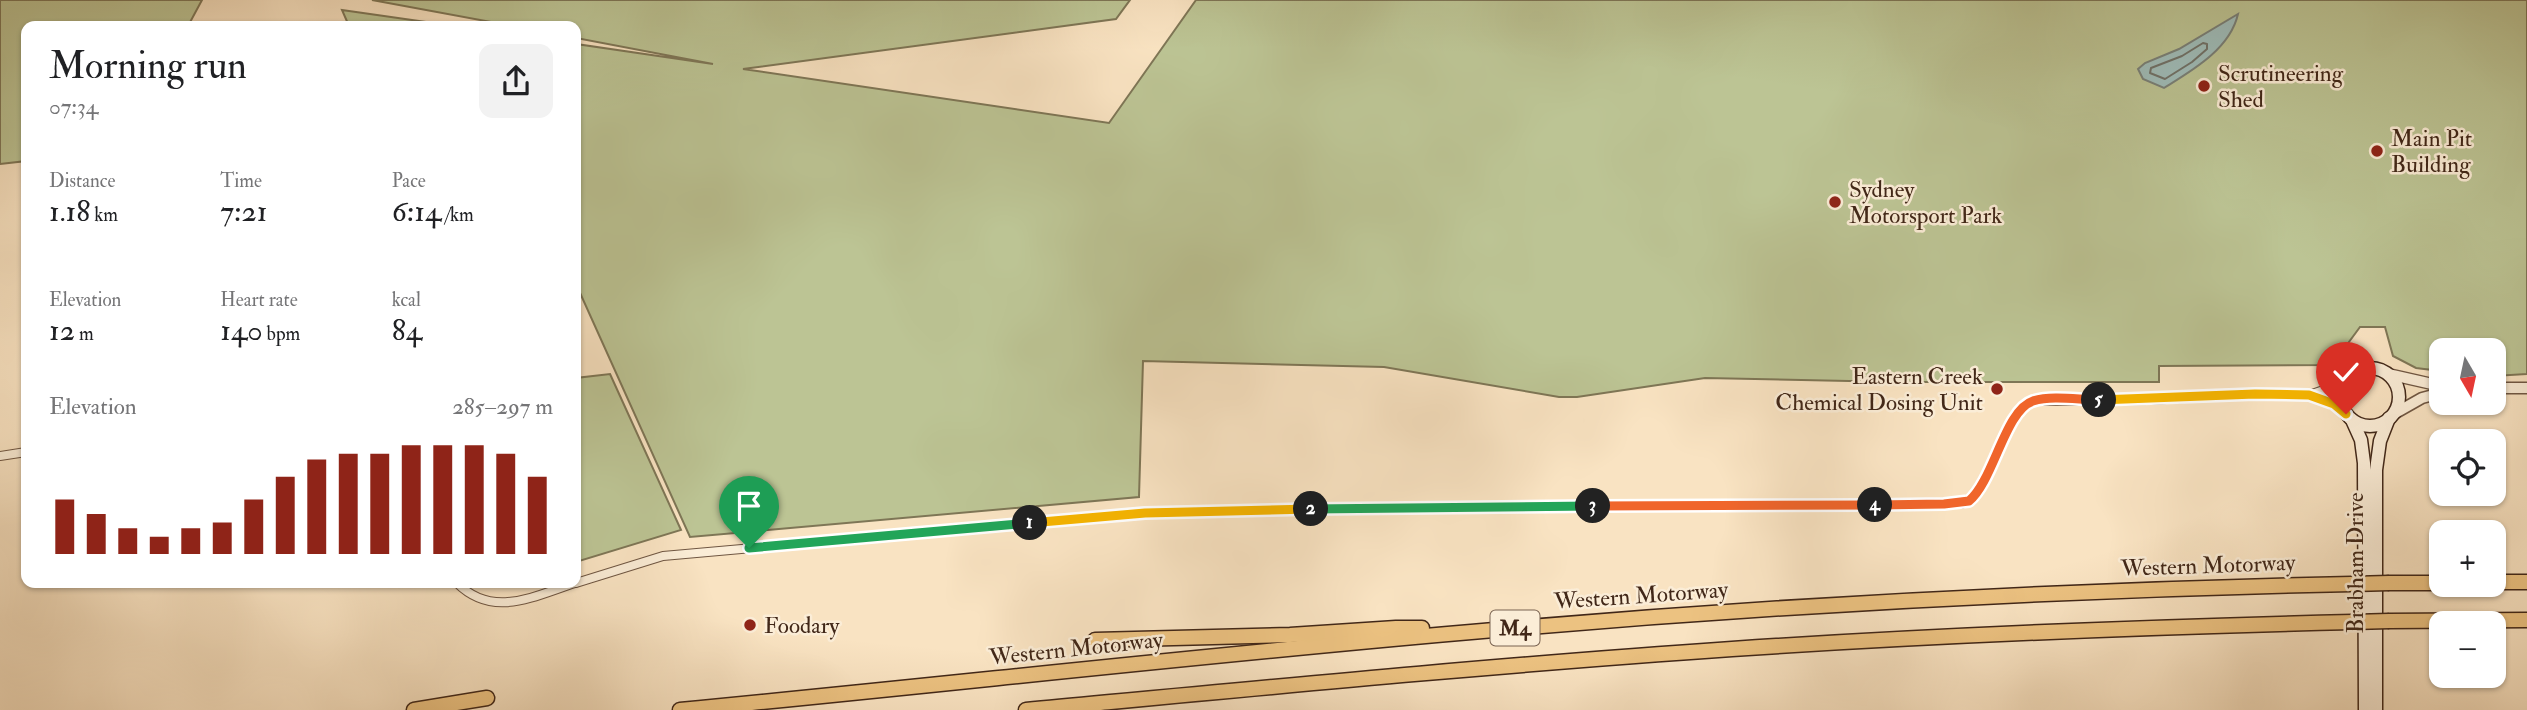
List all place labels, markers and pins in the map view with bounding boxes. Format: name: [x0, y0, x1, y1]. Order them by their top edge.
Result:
place label: Scrutineering Shed: [2218, 59, 2344, 114]
marker: Scrutineering Shed: [2196, 78, 2212, 94]
place label: Main Pit Building: [2391, 124, 2472, 179]
marker: Main Pit Building: [2369, 143, 2385, 159]
place label: Sydney Motorsport Park: [1849, 175, 2002, 231]
marker: Sydney Motorsport Park: [1827, 194, 1843, 210]
pin: [2316, 342, 2376, 414]
place label: Eastern Creek Chemical Dosing Unit: [1775, 362, 1983, 417]
marker: Eastern Creek Chemical Dosing Unit: [1989, 381, 2005, 397]
pin: 5: [2082, 382, 2116, 418]
pin: [719, 476, 779, 548]
pin: 4: [1857, 488, 1892, 522]
pin: 3: [1576, 489, 1610, 524]
pin: 2: [1294, 491, 1328, 526]
pin: 1: [1012, 505, 1048, 540]
place label: Foodary: [764, 611, 840, 640]
marker: Foodary: [742, 617, 758, 633]

